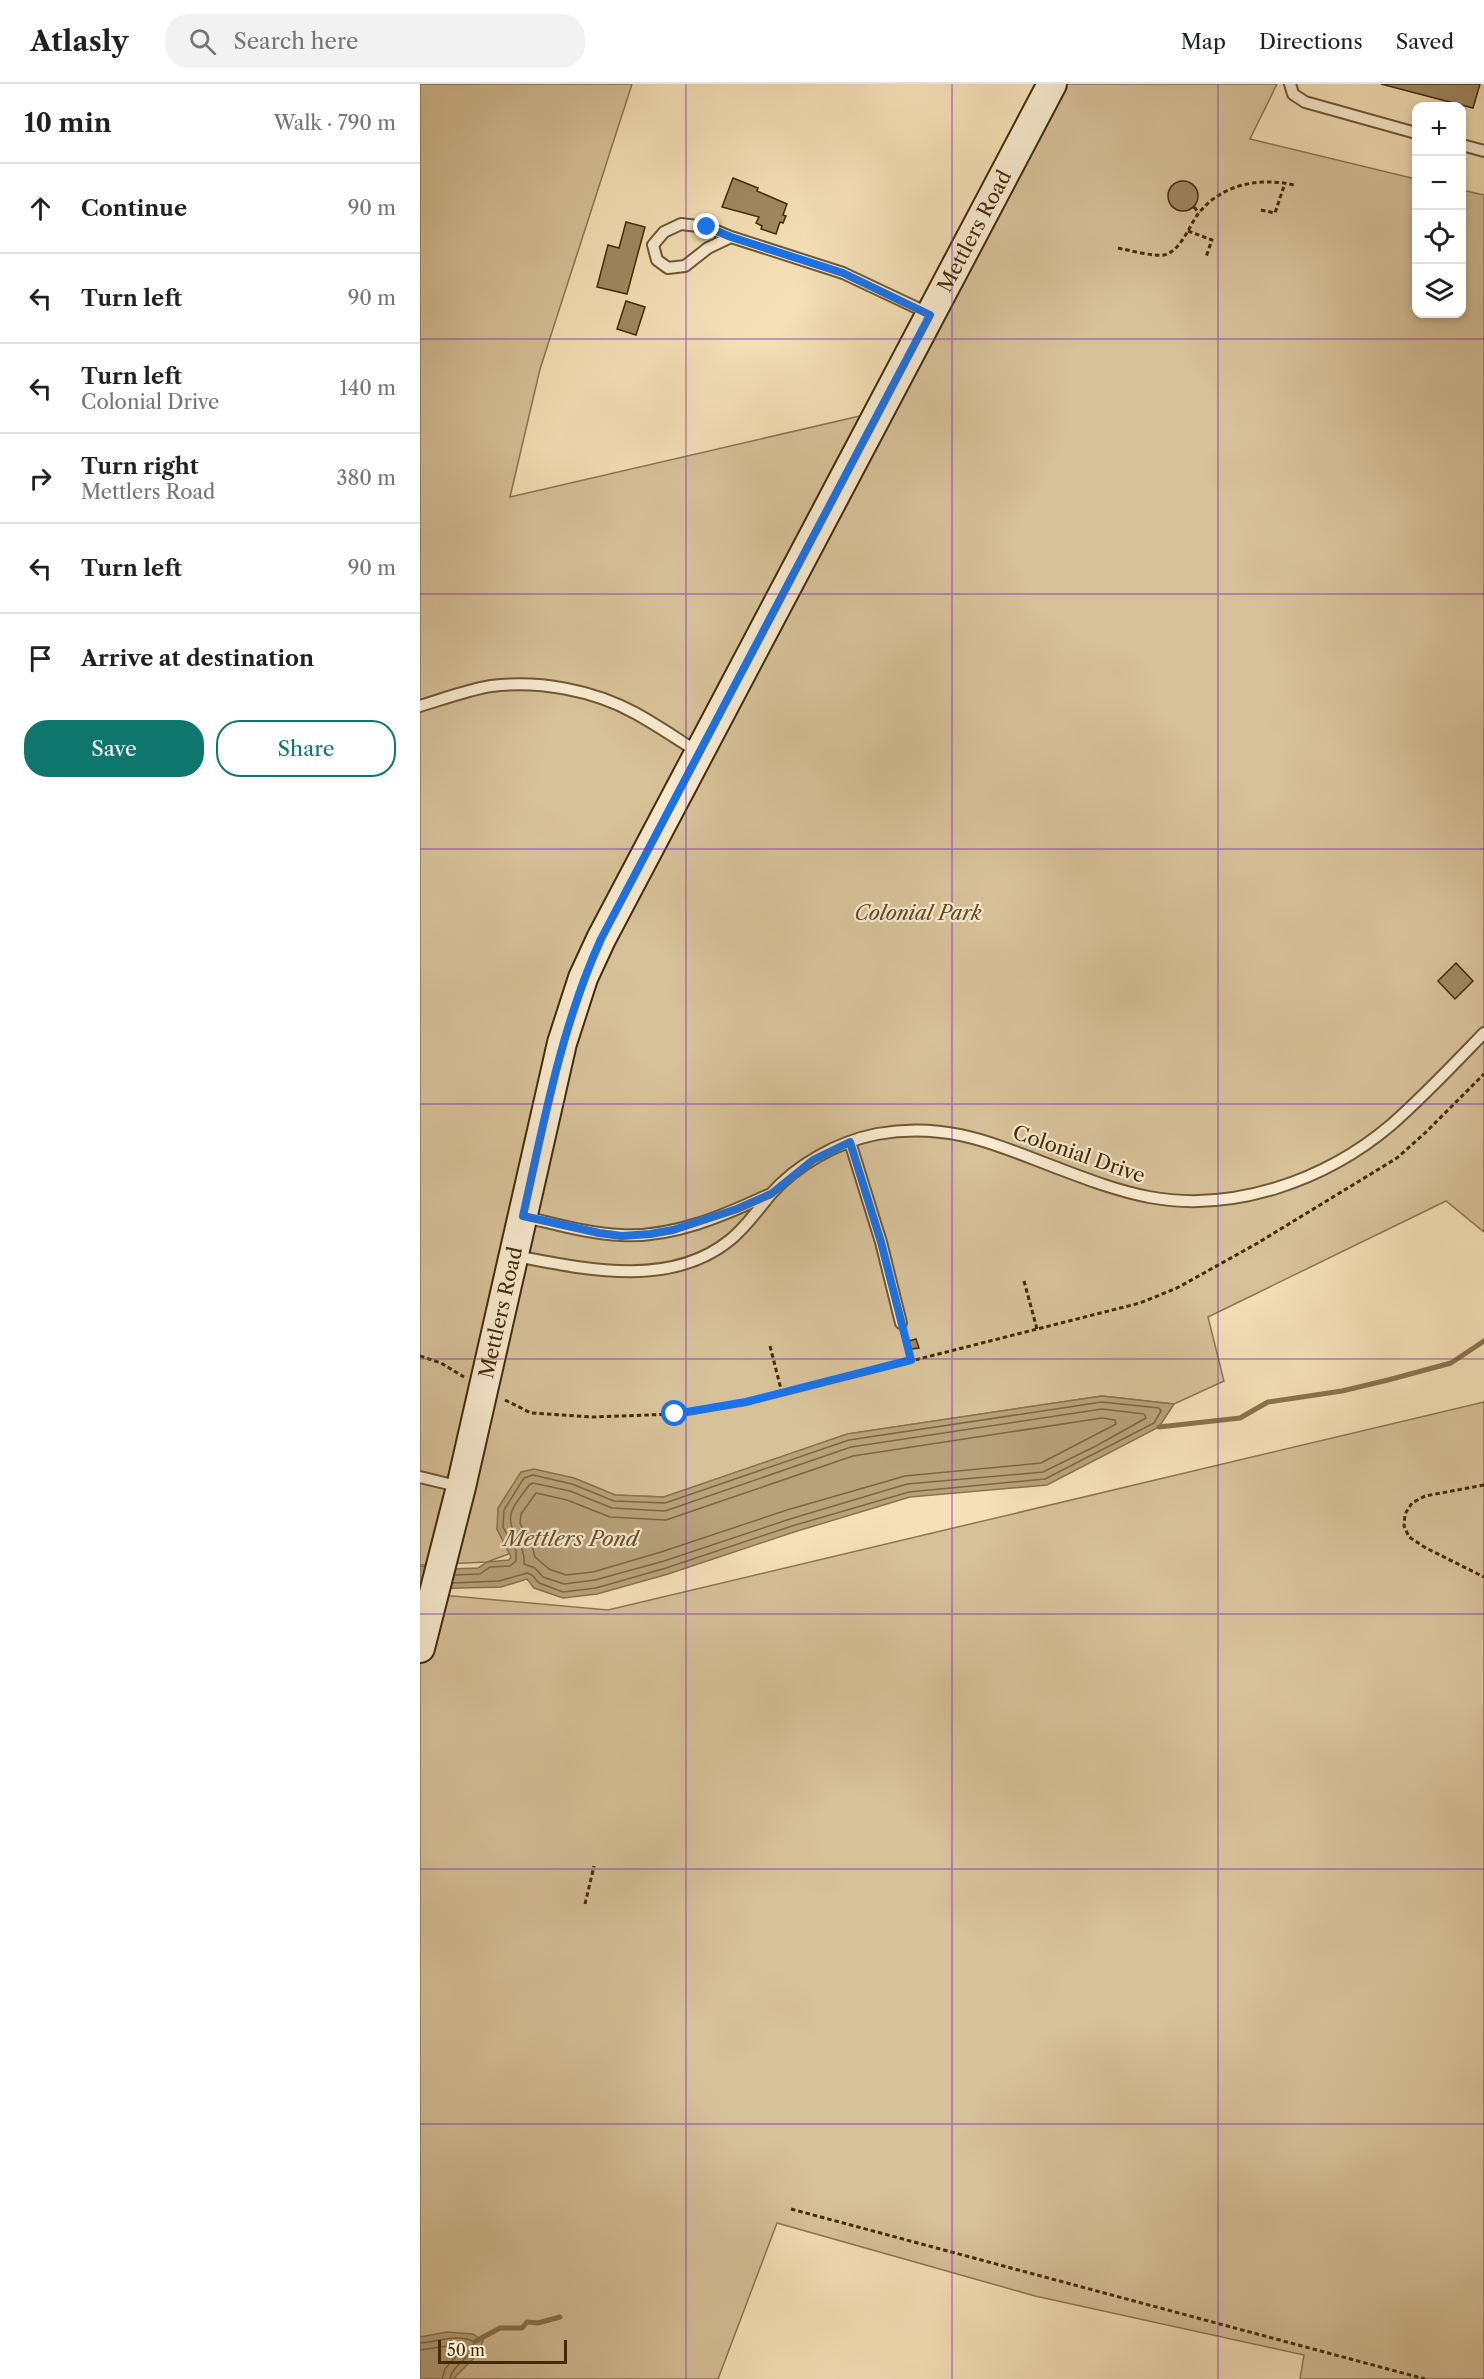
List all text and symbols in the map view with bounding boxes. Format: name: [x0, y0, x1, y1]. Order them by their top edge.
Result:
search box: [165, 14, 585, 68]
text: Atlasly: [30, 24, 129, 58]
icon: search: [186, 25, 219, 58]
text: Search here: [234, 28, 358, 55]
text: Map: [1181, 29, 1226, 54]
text: Directions: [1259, 29, 1363, 54]
text: Saved: [1396, 29, 1454, 54]
map controls: [1412, 102, 1466, 318]
button: +: [1412, 102, 1466, 156]
text: 10 min: [24, 107, 112, 139]
text: Walk · 790 m: [274, 111, 396, 135]
button: −: [1412, 156, 1466, 210]
street label: Mettlers Road: [932, 166, 1016, 296]
icon: ahead: [24, 192, 57, 225]
text: Continue: [81, 195, 187, 222]
text: 90 m: [348, 196, 396, 220]
button: locate: [1412, 210, 1466, 264]
route end: [693, 213, 719, 239]
button: layers: [1412, 264, 1466, 318]
icon: left: [24, 282, 57, 315]
text: Turn left: [81, 285, 182, 312]
text: 90 m: [348, 286, 396, 310]
text: Turn left: [81, 363, 182, 390]
icon: left: [24, 372, 57, 405]
text: 140 m: [339, 376, 396, 400]
text: Colonial Drive: [81, 390, 219, 414]
text: Turn right: [81, 453, 199, 480]
icon: right: [24, 462, 57, 495]
text: 380 m: [337, 466, 396, 490]
text: Mettlers Road: [81, 480, 215, 504]
icon: left: [24, 552, 57, 585]
text: Turn left: [81, 555, 182, 582]
text: 90 m: [348, 556, 396, 580]
icon: arrive: [24, 642, 57, 675]
text: Arrive at destination: [81, 645, 314, 672]
button: Save: [24, 720, 204, 777]
button: Share: [216, 720, 396, 777]
park label: Colonial Park: [854, 901, 982, 925]
street label: Colonial Drive: [1010, 1120, 1148, 1188]
street label: Mettlers Road: [474, 1244, 527, 1381]
route start: [661, 1400, 687, 1426]
water label: Mettlers Pond: [501, 1526, 641, 1551]
scale bar: [438, 2337, 567, 2364]
text: 50 m: [447, 2340, 485, 2360]

